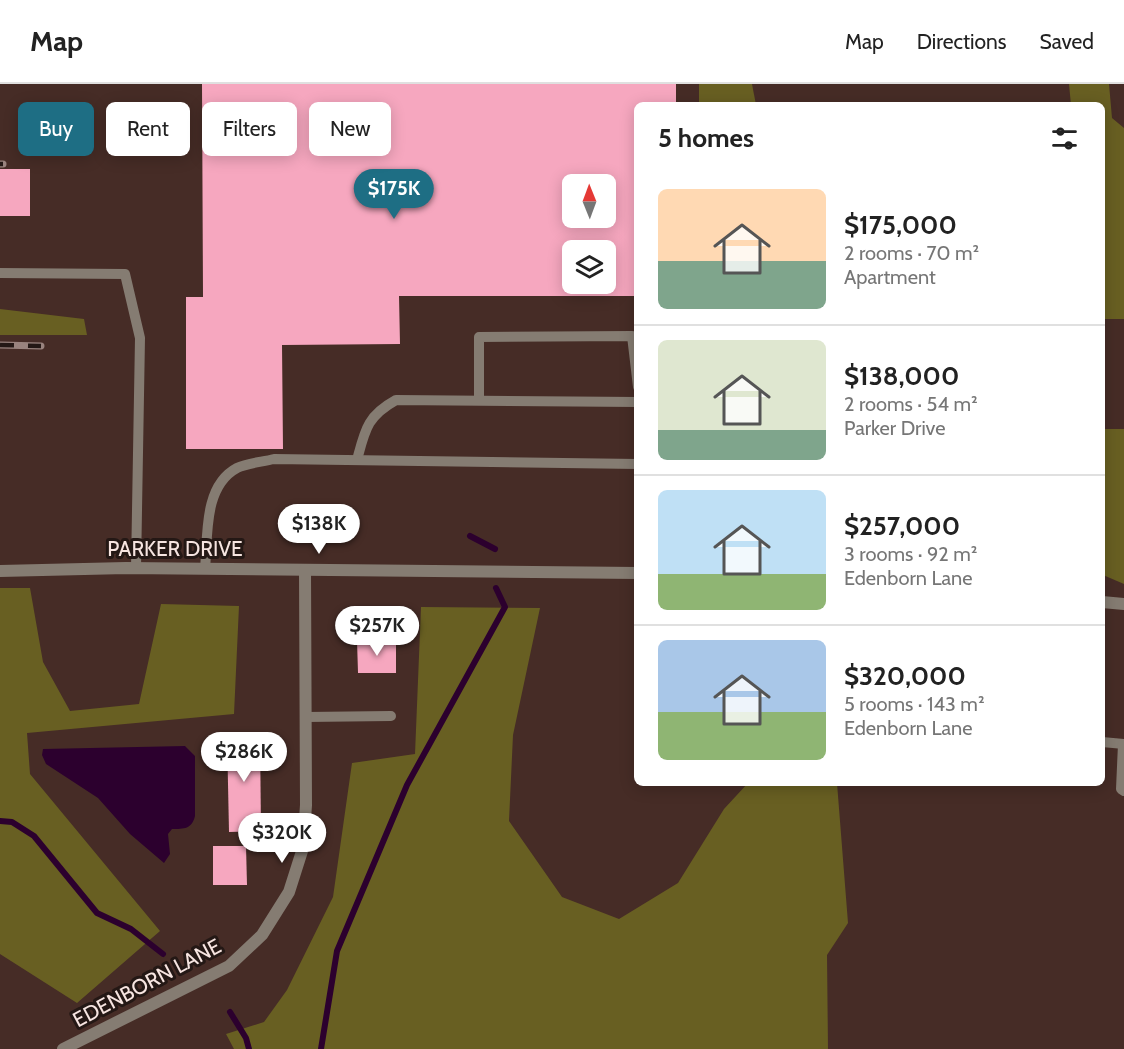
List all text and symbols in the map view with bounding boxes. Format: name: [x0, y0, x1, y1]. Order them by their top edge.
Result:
text: Map: [30, 24, 83, 58]
text: Map: [845, 29, 884, 54]
text: Directions: [917, 29, 1006, 54]
text: Saved: [1039, 29, 1094, 54]
chip: Buy: [18, 102, 94, 156]
chip: Rent: [106, 102, 190, 156]
chip: Filters: [202, 102, 297, 156]
chip: New: [309, 102, 391, 156]
text: 5 homes: [658, 122, 754, 154]
icon: filters: [1048, 122, 1081, 155]
pin: $175K: [352, 169, 436, 220]
north arrow: [562, 174, 616, 228]
map controls: [562, 174, 616, 294]
text: $175K: [368, 176, 420, 200]
text: $175,000: [844, 209, 957, 241]
icon: home: [706, 213, 778, 285]
button: layers: [562, 240, 616, 294]
text: 2 rooms · 70 m²: [844, 241, 979, 265]
text: Apartment: [844, 265, 936, 289]
text: $138,000: [844, 360, 959, 392]
icon: home: [706, 364, 778, 436]
text: 2 rooms · 54 m²: [844, 392, 978, 416]
text: Parker Drive: [844, 416, 946, 440]
pin: $138K: [277, 504, 361, 555]
text: $257,000: [844, 510, 960, 542]
text: $138K: [292, 511, 346, 535]
icon: home: [706, 514, 778, 586]
street label: PARKER DRIVE: [107, 536, 243, 561]
text: 3 rooms · 92 m²: [844, 542, 977, 566]
text: Edenborn Lane: [844, 566, 972, 590]
pin: $257K: [335, 606, 419, 657]
text: $257K: [349, 613, 405, 637]
text: $320,000: [844, 660, 966, 692]
icon: home: [706, 664, 778, 736]
text: 5 rooms · 143 m²: [844, 692, 985, 716]
text: Edenborn Lane: [844, 716, 972, 740]
pin: $286K: [202, 732, 286, 783]
text: $286K: [215, 739, 273, 763]
pin: $320K: [240, 813, 324, 864]
text: $320K: [252, 820, 312, 844]
street label: EDENBORN LANE: [68, 933, 225, 1032]

